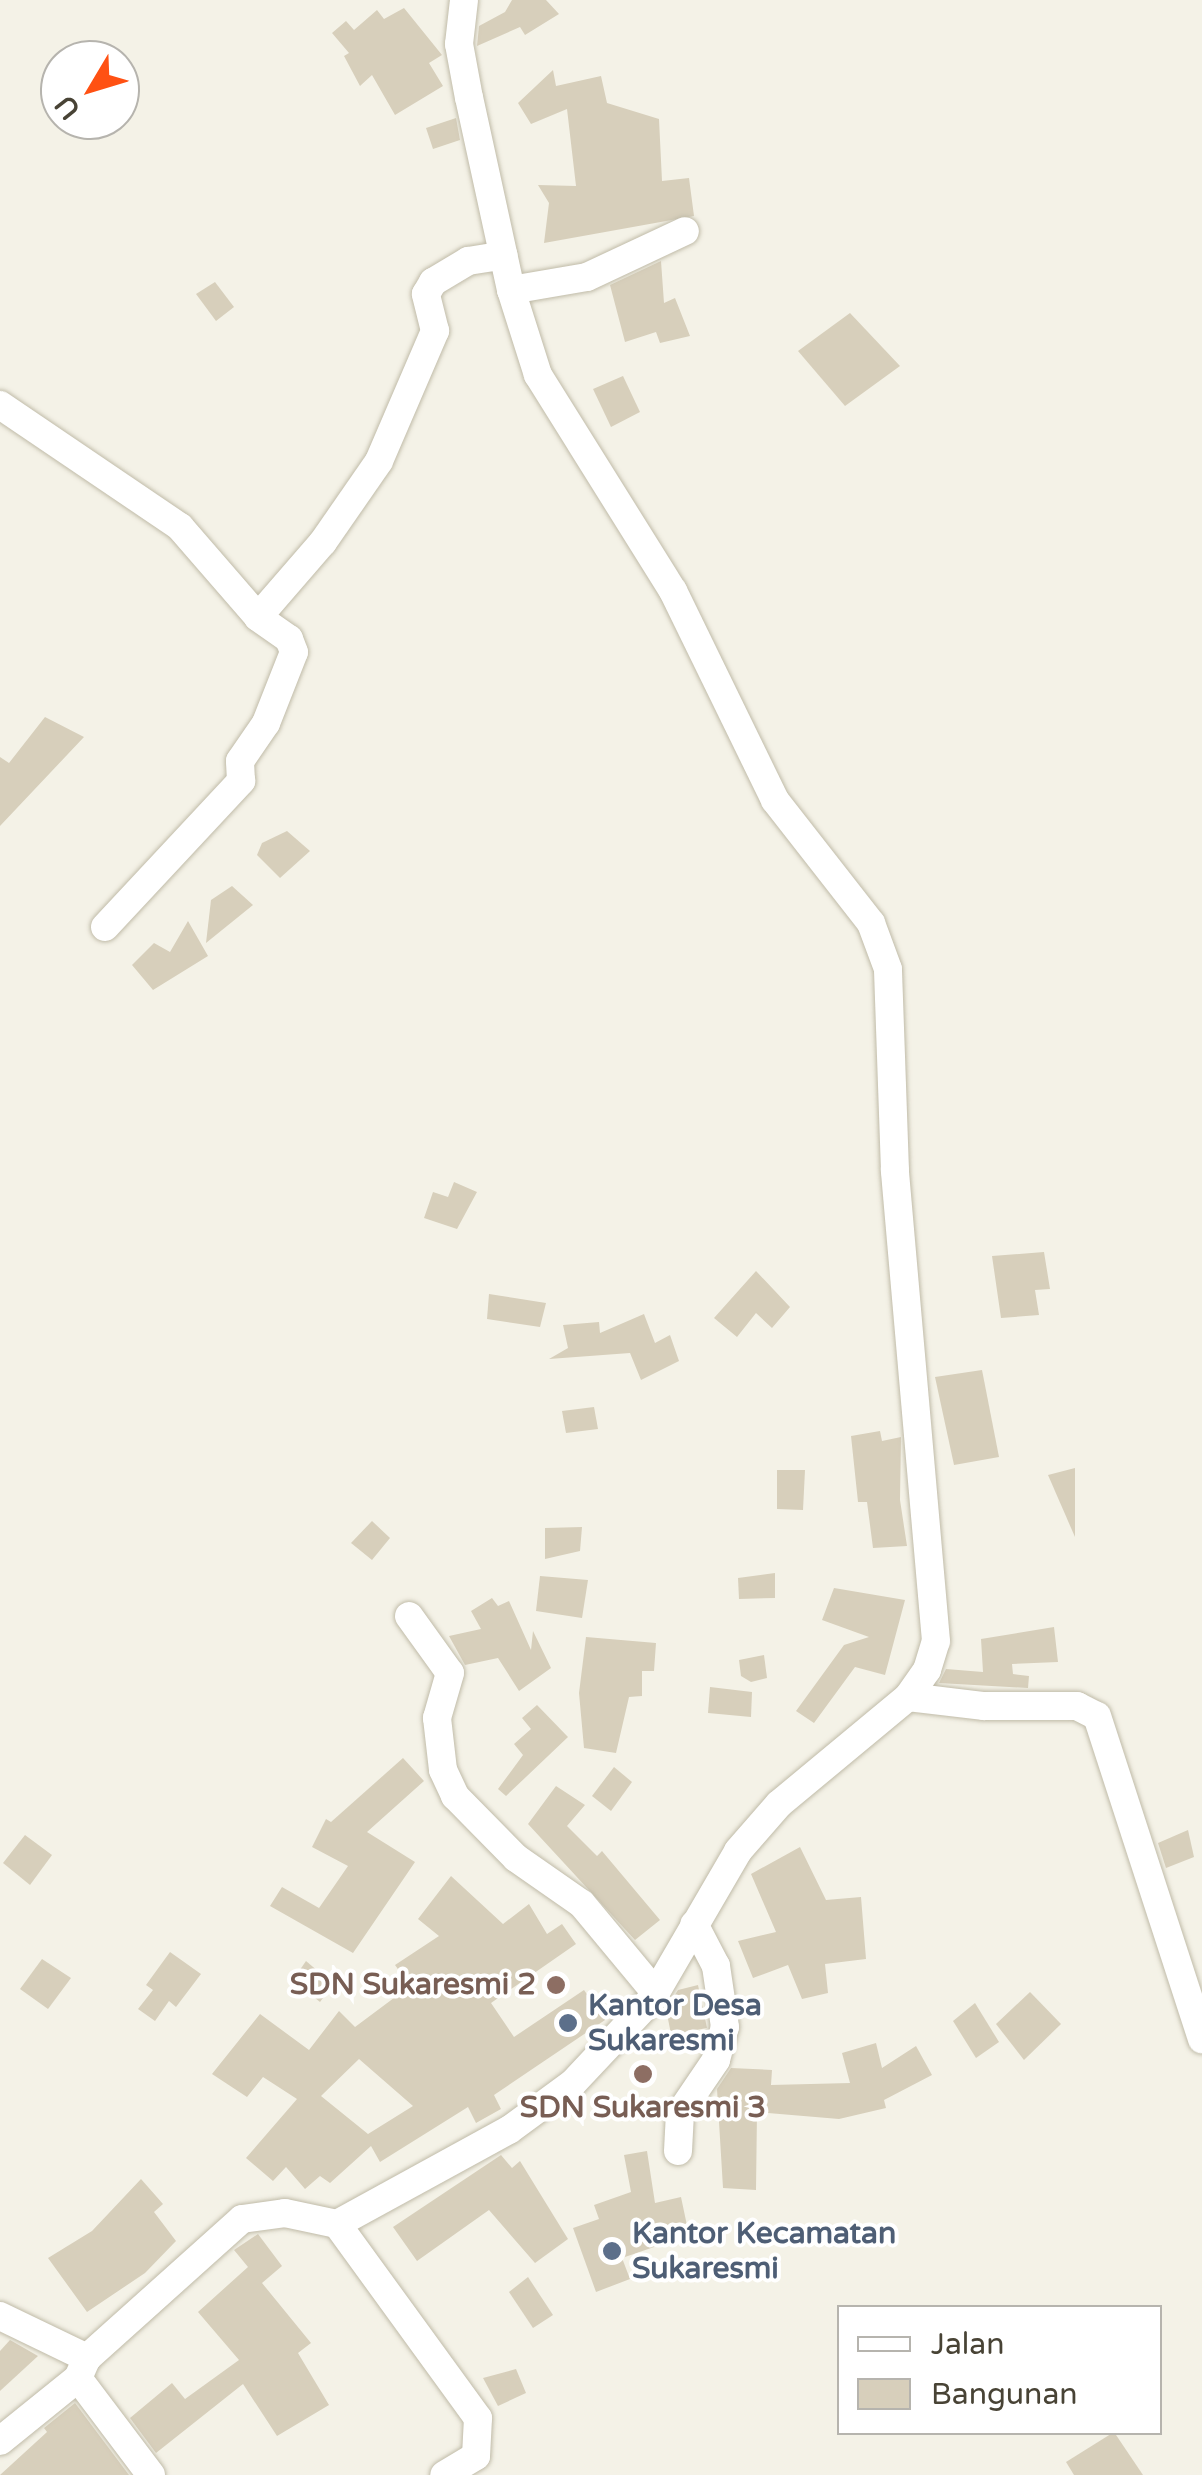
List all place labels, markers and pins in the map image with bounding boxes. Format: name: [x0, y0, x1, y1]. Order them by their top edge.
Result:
place label: SDN Sukaresmi 2: [290, 1967, 536, 2003]
marker: SDN Sukaresmi 2: [545, 1974, 567, 1996]
place label: Kantor Desa Sukaresmi: [588, 1988, 762, 2058]
marker: Kantor Desa Sukaresmi: [557, 2012, 579, 2034]
marker: SDN Sukaresmi 3: [632, 2063, 654, 2085]
place label: SDN Sukaresmi 3: [520, 2090, 766, 2126]
place label: Kantor Kecamatan Sukaresmi: [632, 2216, 896, 2286]
marker: Kantor Kecamatan Sukaresmi: [601, 2240, 623, 2262]

